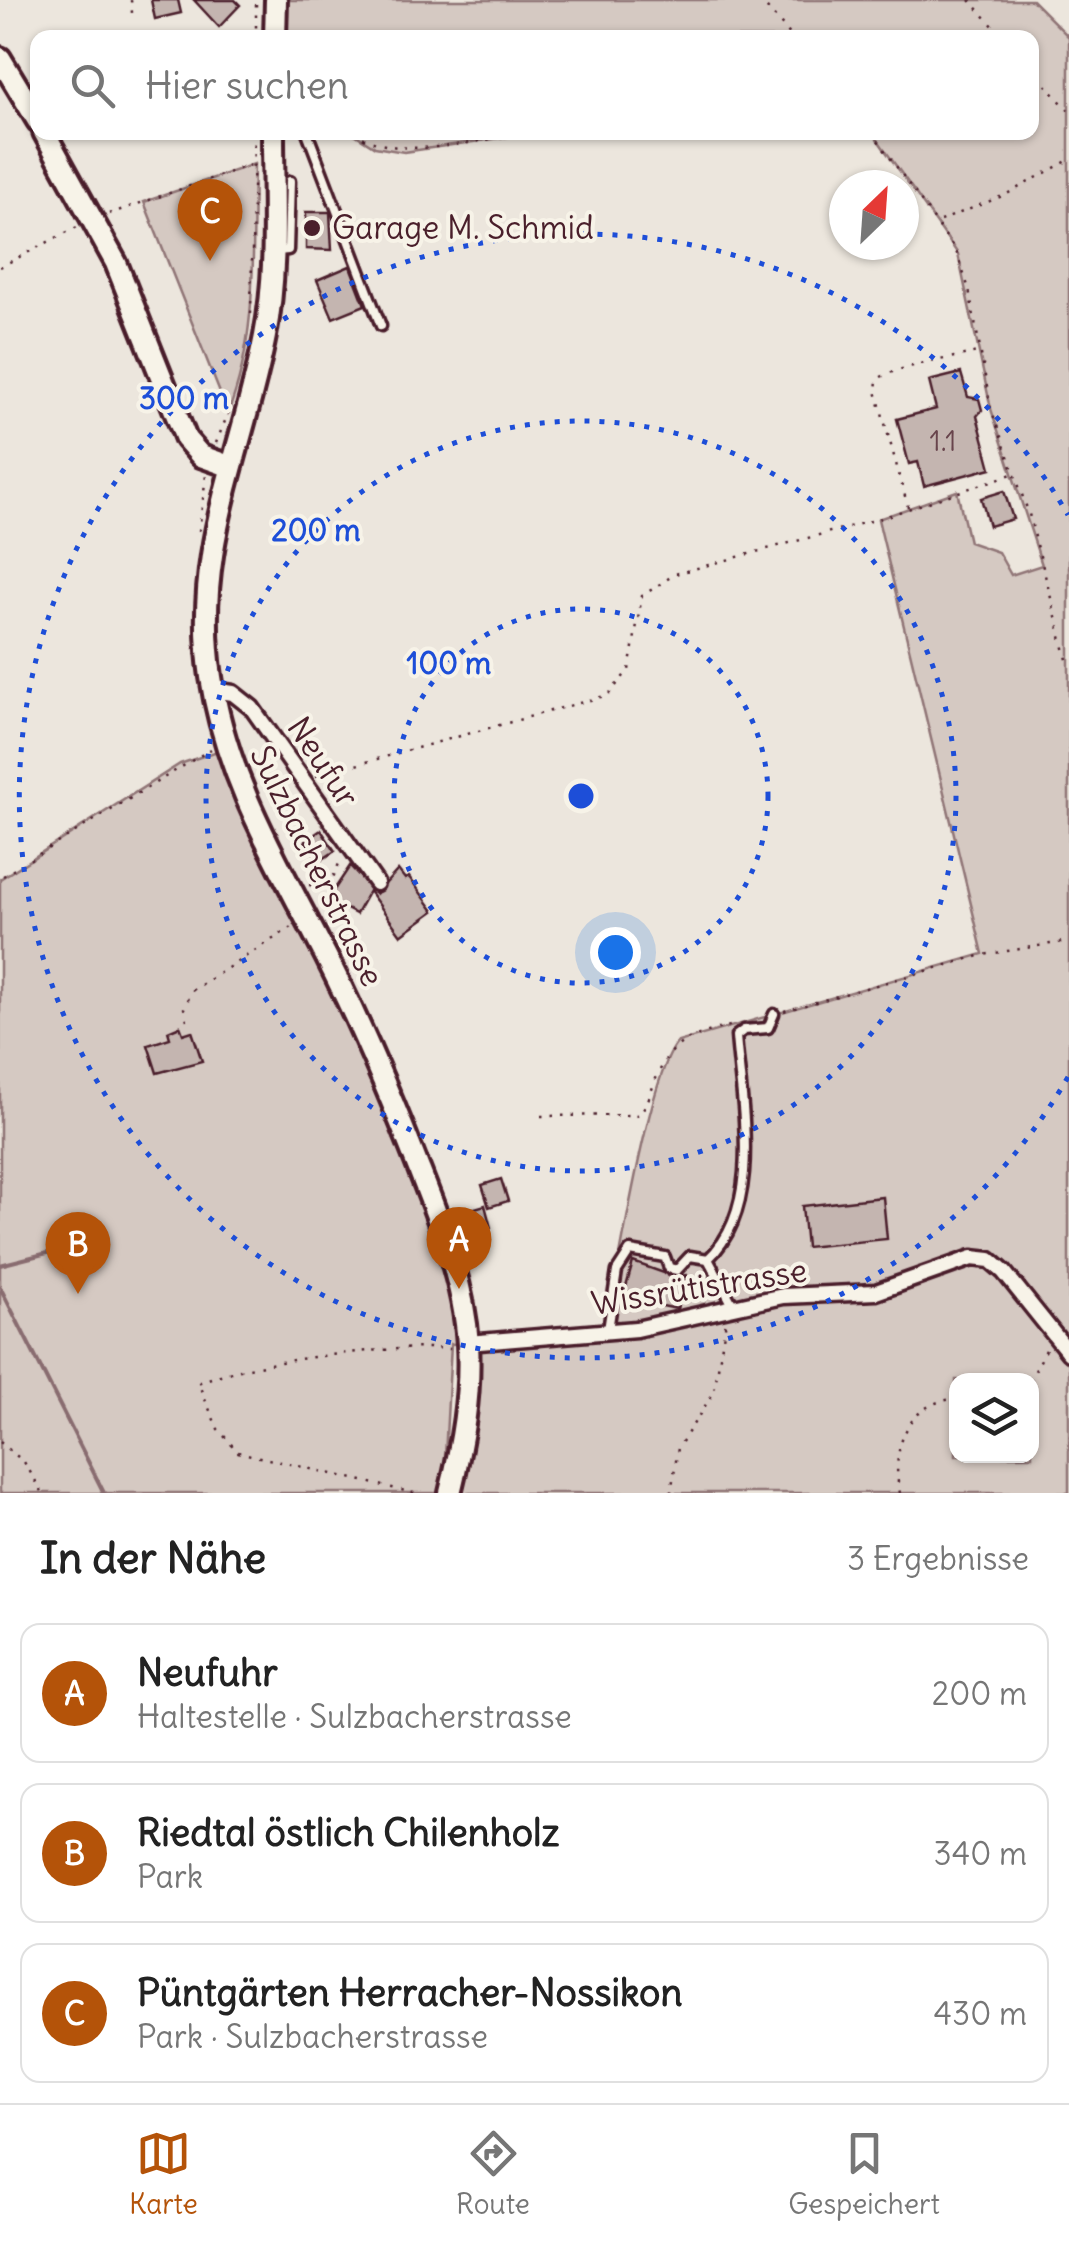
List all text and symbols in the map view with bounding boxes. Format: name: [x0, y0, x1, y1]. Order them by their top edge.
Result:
search box: [30, 30, 1039, 140]
icon: search: [65, 58, 120, 113]
text: Hier suchen: [145, 62, 349, 109]
north arrow: [829, 170, 919, 260]
pin: C: [178, 178, 242, 261]
place label: Garage M. Schmid: [332, 207, 594, 248]
marker: Garage M. Schmid: [301, 217, 323, 239]
text: 300 m: [139, 379, 229, 417]
house number: 1.1: [930, 423, 956, 459]
text: 200 m: [271, 511, 361, 549]
text: 100 m: [407, 644, 491, 682]
street label: Neufur: [278, 709, 368, 815]
street label: Sulzbacherstrasse: [241, 739, 393, 993]
centre of rings: [563, 778, 599, 814]
your location: [590, 927, 641, 978]
pin: A: [426, 1206, 492, 1289]
pin: B: [46, 1212, 110, 1294]
street label: Wissrütistrasse: [588, 1249, 810, 1324]
map controls: [949, 1373, 1039, 1463]
button: layers: [949, 1373, 1039, 1463]
text: In der Nähe: [40, 1532, 266, 1584]
text: 3 Ergebnisse: [847, 1538, 1029, 1579]
text: Neufuhr: [137, 1649, 278, 1696]
text: A: [64, 1673, 85, 1714]
text: 200 m: [932, 1673, 1027, 1714]
text: Haltestelle · Sulzbacherstrasse: [137, 1696, 572, 1737]
text: Riedtal östlich Chilenholz: [137, 1809, 560, 1856]
text: B: [64, 1833, 85, 1874]
text: 340 m: [934, 1833, 1027, 1874]
text: Park: [137, 1856, 203, 1897]
text: Püntgärten Herracher-Nossikon: [137, 1969, 682, 2016]
text: C: [64, 1993, 85, 2034]
text: 430 m: [934, 1993, 1027, 2034]
text: Park · Sulzbacherstrasse: [137, 2016, 488, 2057]
tab: Karte: [129, 2126, 198, 2222]
tab: Route: [456, 2126, 530, 2222]
tab: Gespeichert: [788, 2126, 940, 2222]

